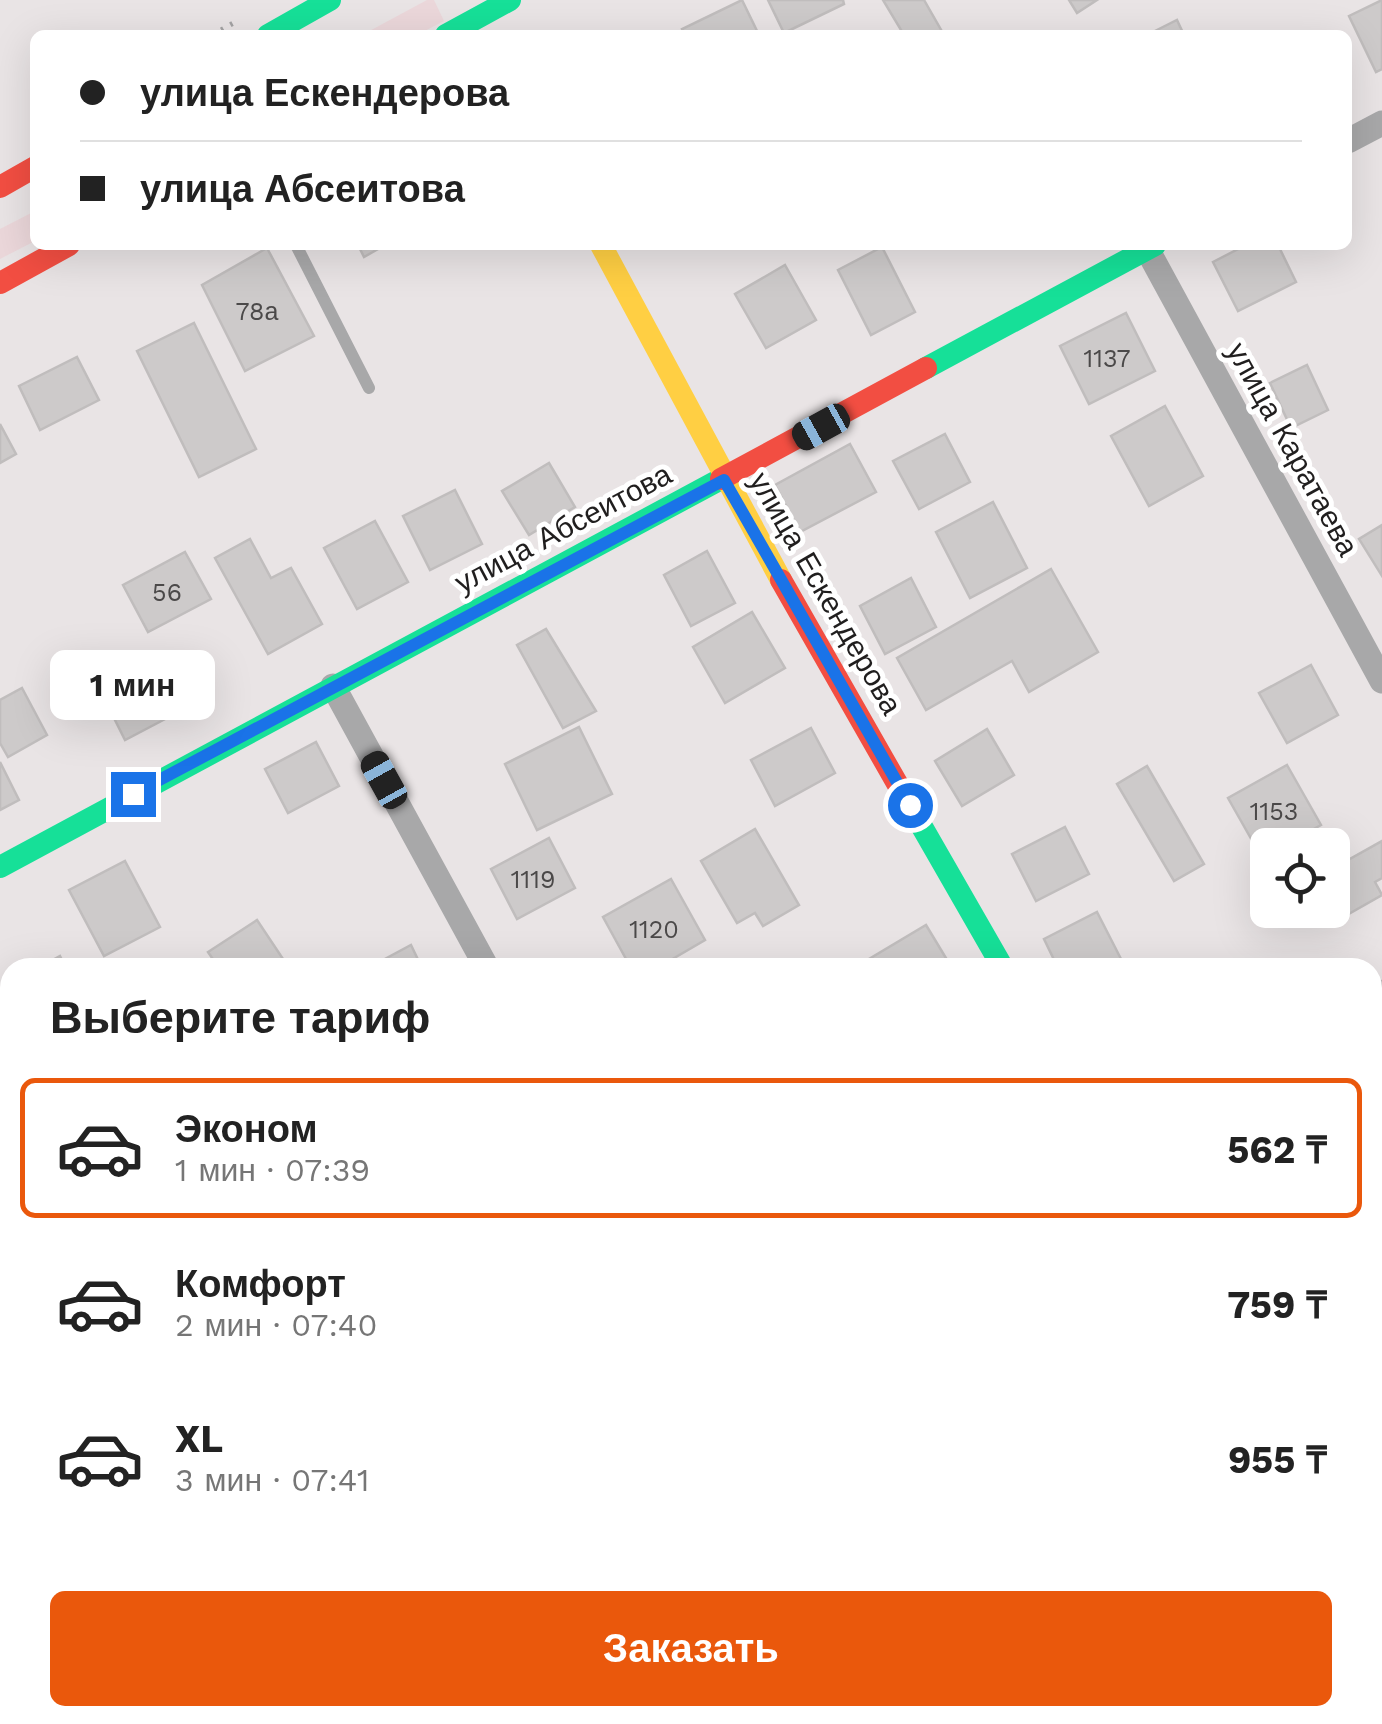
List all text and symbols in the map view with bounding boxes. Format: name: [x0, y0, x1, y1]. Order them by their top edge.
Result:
text: улица Ескендерова: [140, 71, 509, 115]
text: улица Абсеитова: [140, 167, 465, 211]
house number: 78а: [236, 297, 279, 326]
street label: улица Каратаева: [1220, 336, 1366, 562]
house number: 1137: [1083, 344, 1131, 373]
car: [787, 399, 855, 455]
street label: улица Абсеитова: [449, 456, 678, 600]
street label: улица Ескендерова: [742, 466, 910, 721]
house number: 56: [152, 578, 182, 607]
callout: 1 мин: [51, 649, 216, 719]
text: 1 мин: [90, 666, 175, 704]
car: [356, 746, 412, 814]
route end: [111, 772, 156, 817]
route start: [888, 783, 933, 828]
house number: 1153: [1250, 797, 1298, 826]
map controls: [1250, 828, 1350, 928]
button: locate: [1250, 828, 1350, 928]
house number: 1119: [511, 865, 555, 894]
house number: 1120: [629, 915, 679, 944]
text: Выберите тариф: [50, 991, 430, 1044]
icon: car: [55, 1103, 145, 1193]
text: Эконом: [175, 1107, 318, 1151]
text: 562 ₸: [1227, 1128, 1327, 1172]
text: 1 мин · 07:39: [175, 1151, 370, 1189]
icon: car: [55, 1258, 145, 1348]
text: Комфорт: [175, 1262, 346, 1306]
text: 759 ₸: [1227, 1283, 1327, 1327]
text: 2 мин · 07:40: [175, 1306, 377, 1344]
icon: car: [55, 1413, 145, 1503]
text: XL: [175, 1417, 223, 1461]
text: 955 ₸: [1228, 1438, 1327, 1482]
text: 3 мин · 07:41: [175, 1461, 369, 1499]
button: Заказать: [50, 1591, 1332, 1706]

